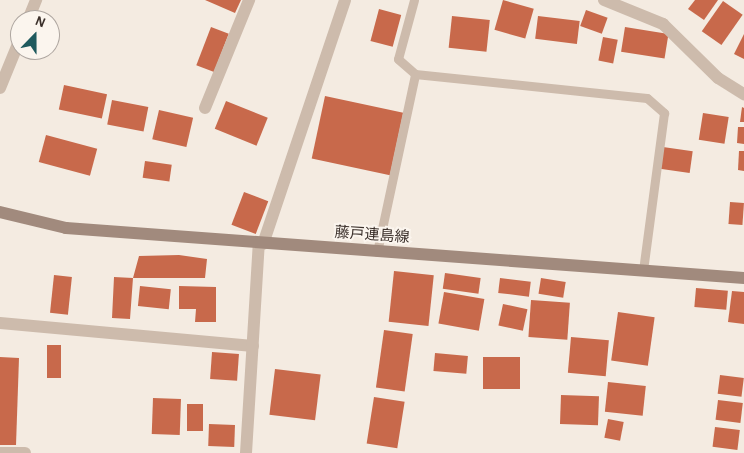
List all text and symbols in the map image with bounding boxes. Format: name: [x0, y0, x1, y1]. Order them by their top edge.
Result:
north arrow: [10, 10, 60, 60]
text: N: [33, 14, 47, 30]
street label: 藤戸連島線: [334, 223, 410, 247]

